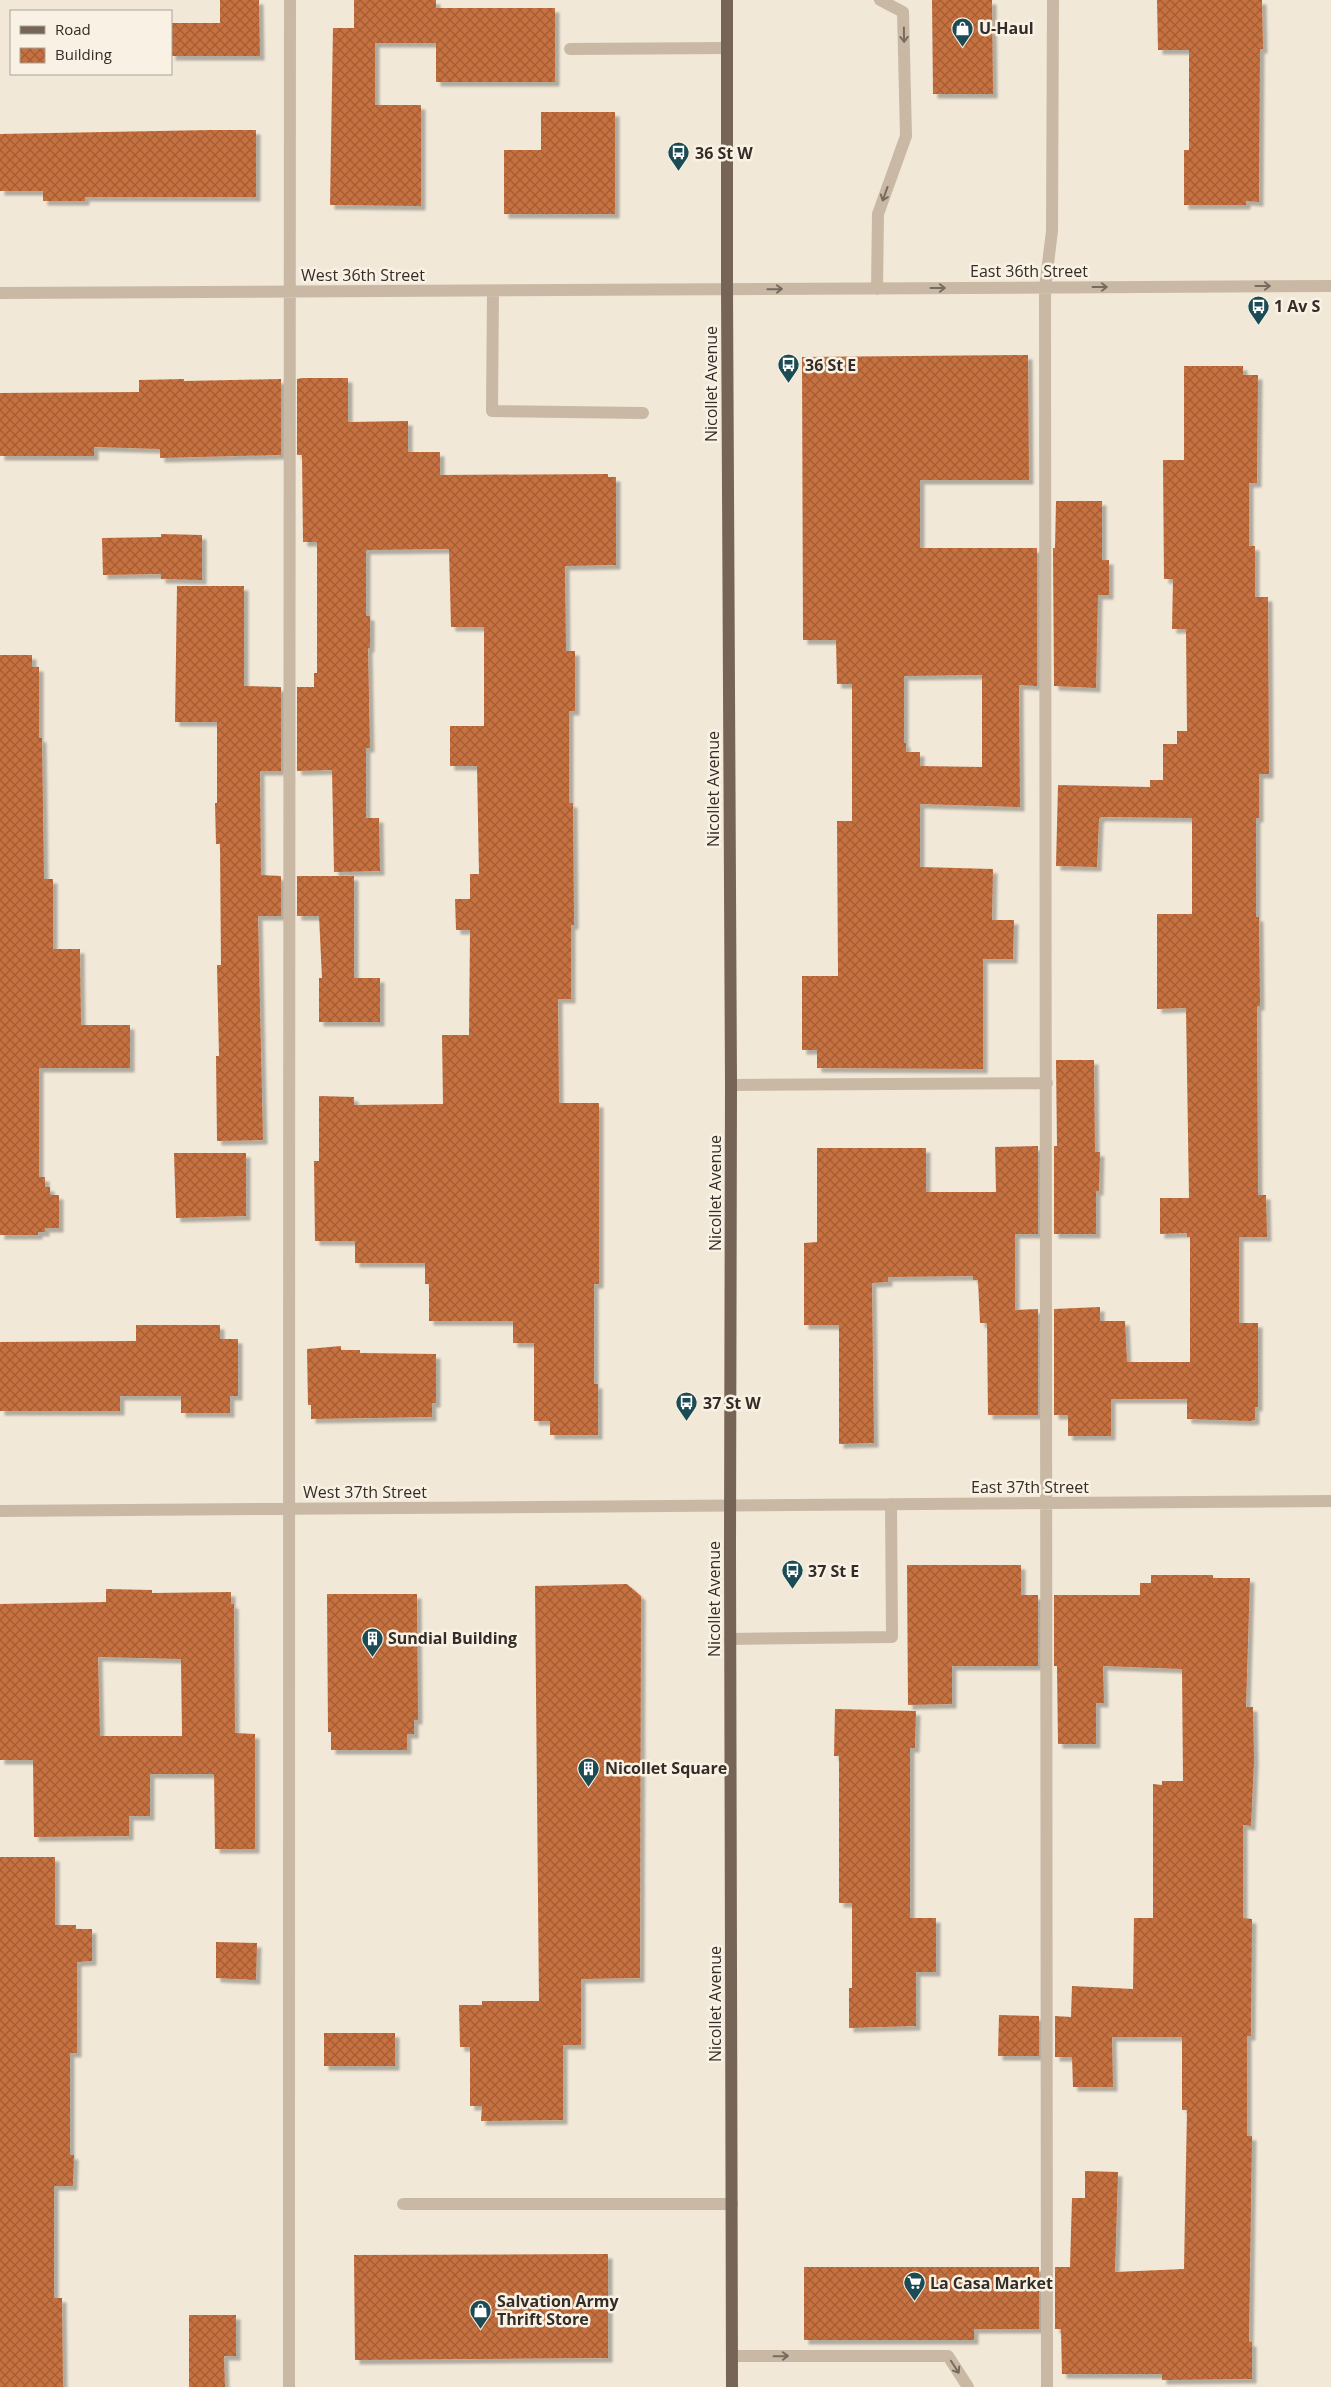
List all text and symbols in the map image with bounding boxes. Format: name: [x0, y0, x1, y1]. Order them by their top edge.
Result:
legend: [10, 10, 172, 75]
shop icon: U-Haul: [951, 16, 975, 47]
place label: U-Haul: [979, 17, 1034, 39]
text: Road: [55, 19, 91, 39]
one-way arrow: [899, 26, 908, 42]
text: Building: [55, 44, 112, 64]
bus stop icon: 36 St W: [667, 141, 691, 172]
place label: 36 St W: [695, 142, 753, 164]
one-way arrow: [880, 185, 890, 201]
street label: East 36th Street: [970, 260, 1088, 282]
street label: West 36th Street: [301, 264, 425, 286]
one-way arrow: [1254, 281, 1271, 291]
one-way arrow: [1092, 282, 1108, 292]
one-way arrow: [930, 283, 946, 293]
one-way arrow: [767, 285, 783, 294]
bus stop icon: 1 Av S: [1246, 294, 1270, 325]
place label: 1 Av S: [1274, 295, 1321, 317]
street label: Nicollet Avenue: [700, 326, 722, 442]
bus stop icon: 36 St E: [777, 353, 801, 384]
place label: 36 St E: [805, 354, 856, 376]
street label: Nicollet Avenue: [702, 731, 724, 847]
street label: Nicollet Avenue: [704, 1135, 726, 1251]
bus stop icon: 37 St W: [675, 1391, 699, 1422]
place label: 37 St W: [703, 1392, 761, 1414]
street label: East 37th Street: [971, 1476, 1089, 1498]
street label: West 37th Street: [303, 1481, 427, 1503]
street label: Nicollet Avenue: [703, 1541, 725, 1657]
bus stop icon: 37 St E: [780, 1559, 804, 1590]
place label: 37 St E: [808, 1560, 859, 1582]
building icon: Sundial Building: [360, 1626, 384, 1657]
place label: Sundial Building: [388, 1627, 517, 1649]
building icon: Nicollet Square: [577, 1756, 601, 1787]
place label: Nicollet Square: [605, 1757, 727, 1779]
street label: Nicollet Avenue: [704, 1946, 726, 2062]
supermarket icon: La Casa Market: [902, 2271, 926, 2302]
place label: La Casa Market: [930, 2272, 1053, 2294]
place label: Salvation Army Thrift Store: [497, 2290, 620, 2330]
shop icon: Salvation Army Thrift Store: [469, 2298, 493, 2329]
one-way arrow: [772, 2351, 788, 2361]
one-way arrow: [950, 2359, 960, 2373]

